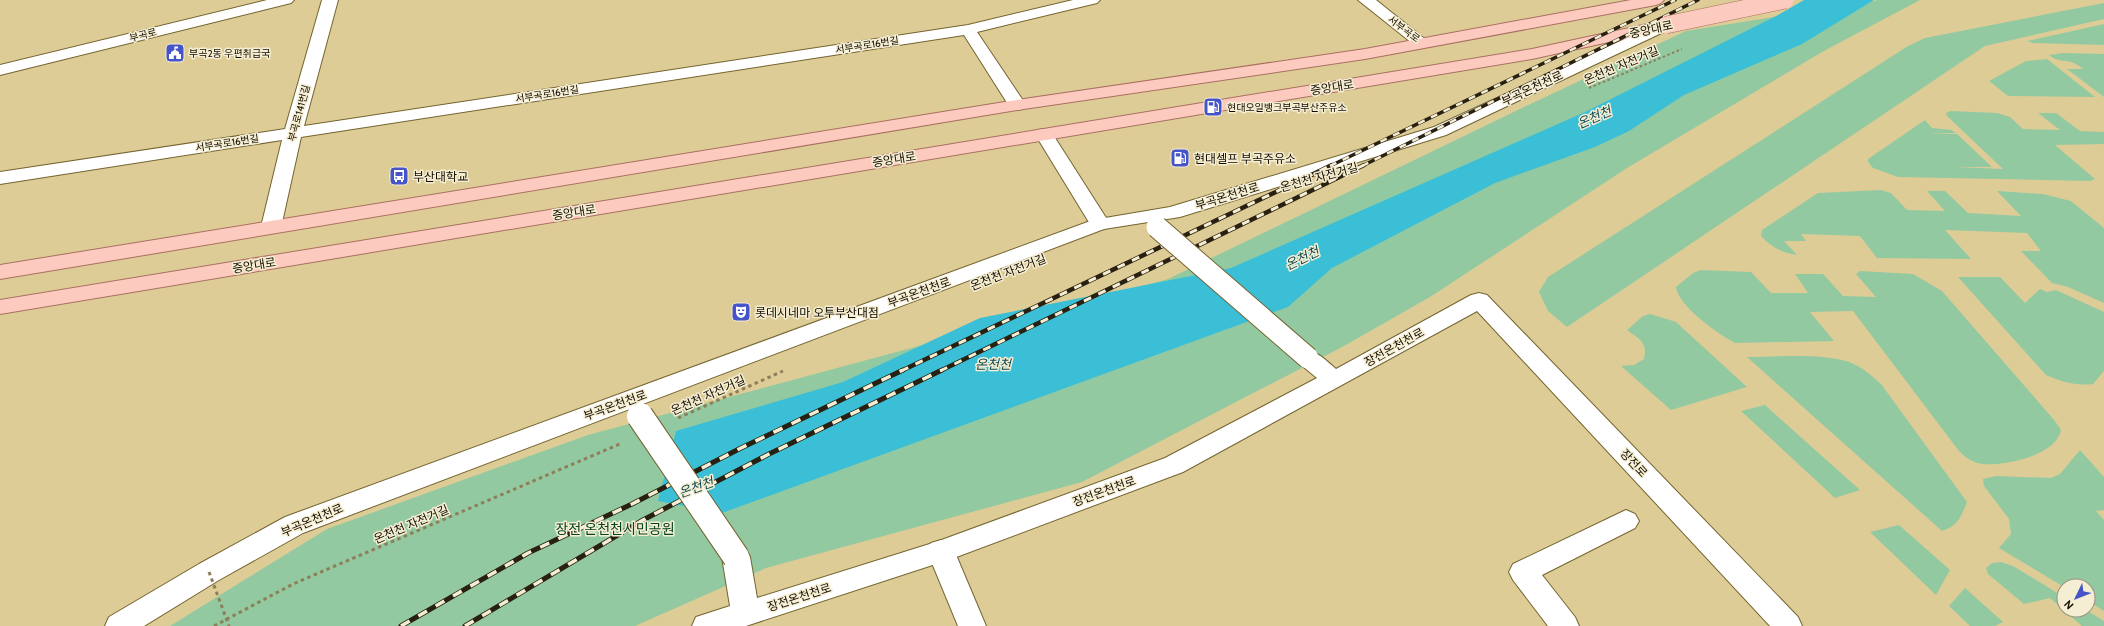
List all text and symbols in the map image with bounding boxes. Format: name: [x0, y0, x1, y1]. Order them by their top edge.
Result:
street label: 서부곡로: [1385, 13, 1423, 45]
street label: 중앙대로: [1628, 17, 1674, 41]
street label: 부곡로: [128, 25, 158, 45]
street label: 서부곡로16번길: [834, 34, 900, 56]
public building icon: 부곡2동 우편취급국: [164, 42, 186, 64]
street label: 온천천 자전거길: [1581, 42, 1661, 88]
place label: 부곡2동 우편취급국: [189, 47, 270, 60]
street label: 부곡온천천로: [1499, 67, 1565, 109]
street label: 중앙대로: [1309, 76, 1355, 98]
street label: 부곡로141번길: [285, 83, 313, 143]
street label: 서부곡로16번길: [514, 83, 580, 105]
fuel station icon: 현대오일뱅크부곡부산주유소: [1202, 96, 1224, 118]
place label: 현대오일뱅크부곡부산주유소: [1227, 101, 1347, 114]
water label: 온천천: [1574, 102, 1615, 132]
street label: 서부곡로16번길: [194, 132, 260, 154]
fuel station icon: 현대셀프 부곡주유소: [1169, 147, 1191, 169]
street label: 중앙대로: [871, 148, 917, 170]
place label: 현대셀프 부곡주유소: [1194, 151, 1296, 166]
street label: 온천천 자전거길: [1278, 159, 1360, 195]
bus stop icon: 부산대학교: [388, 165, 410, 187]
place label: 부산대학교: [413, 169, 468, 184]
street label: 부곡온천천로: [1193, 179, 1261, 213]
street label: 중앙대로: [551, 201, 597, 223]
water label: 온천천: [1282, 242, 1323, 273]
street label: 온천천 자전거길: [968, 251, 1048, 293]
street label: 중앙대로: [231, 254, 277, 276]
street label: 부곡온천천로: [885, 274, 953, 310]
theatre icon: 롯데시네마 오투부산대점: [730, 301, 752, 323]
place label: 롯데시네마 오투부산대점: [755, 305, 879, 320]
street label: 장전온천천로: [1361, 324, 1427, 370]
water label: 온천천: [975, 356, 1012, 372]
street label: 온천천 자전거길: [668, 372, 748, 418]
street label: 부곡온천천로: [581, 387, 649, 423]
street label: 장전로: [1617, 446, 1651, 480]
water label: 온천천: [676, 473, 717, 501]
street label: 장전온천천로: [1070, 473, 1138, 509]
street label: 부곡온천천로: [279, 500, 345, 540]
street label: 온천천 자전거길: [371, 501, 451, 547]
park label: 장전 온천천시민공원: [555, 520, 675, 538]
north arrow: [2056, 578, 2096, 618]
street label: 장전온천천로: [765, 580, 833, 614]
text: N: [2061, 597, 2076, 612]

